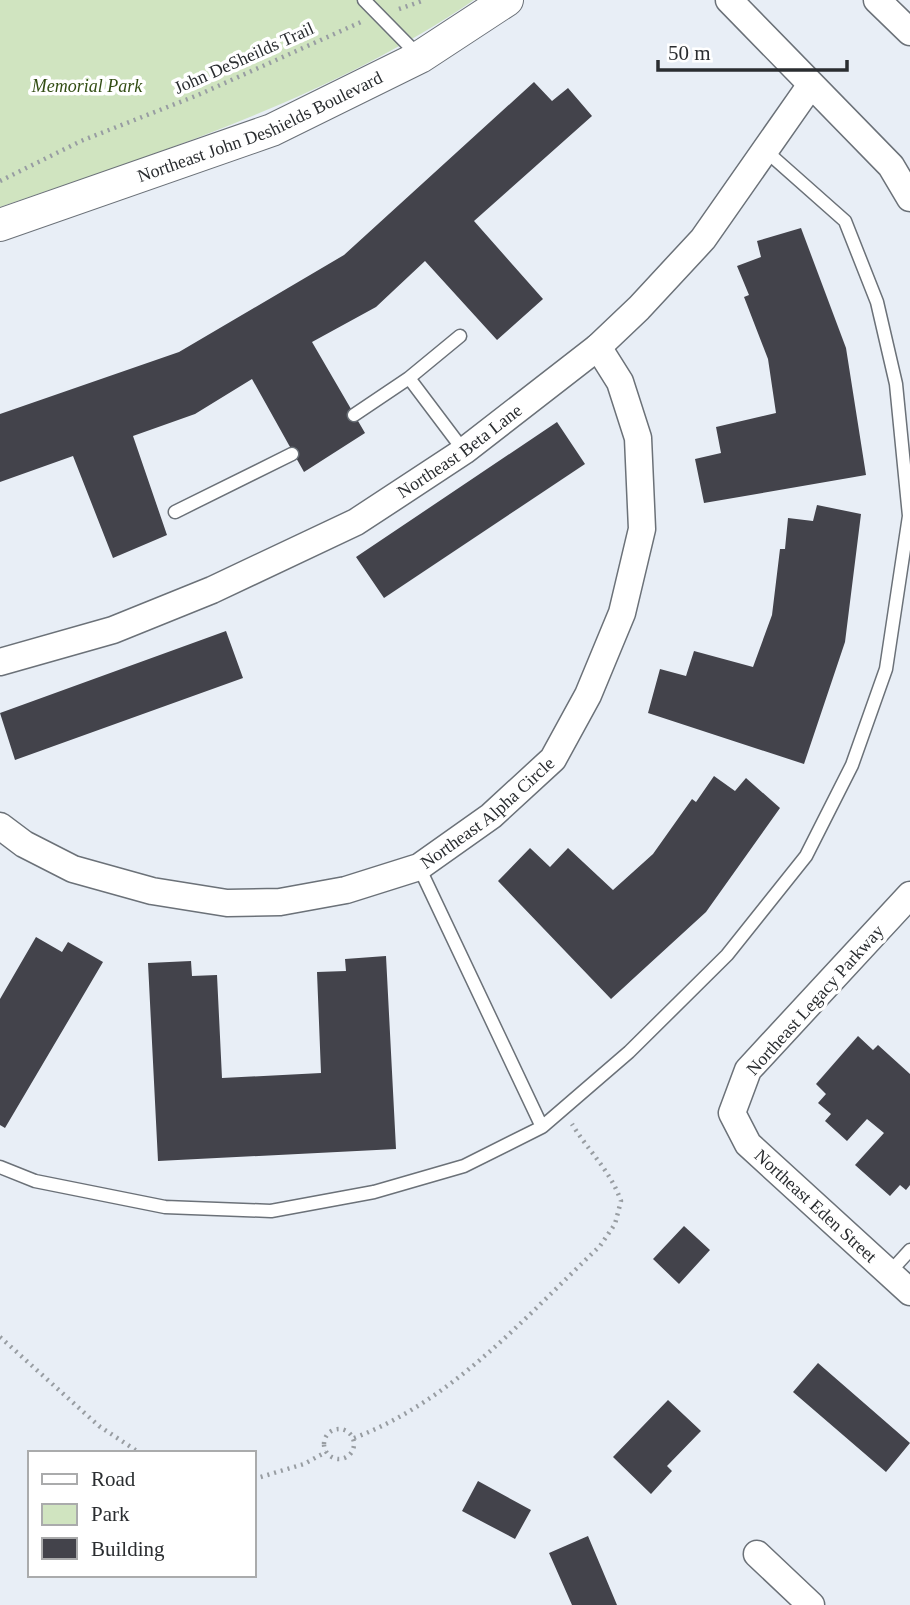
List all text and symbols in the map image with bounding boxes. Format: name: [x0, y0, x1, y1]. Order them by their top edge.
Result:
street label: John DeSheilds Trail: [171, 18, 317, 98]
scale bar: [658, 28, 847, 72]
text: 50 m: [668, 41, 711, 65]
street label: Northeast John Deshields Boulevard: [135, 67, 386, 186]
park label: Memorial Park: [31, 76, 143, 96]
street label: Northeast Beta Lane: [394, 400, 526, 502]
street label: Northeast Alpha Circle: [417, 753, 558, 873]
street label: Northeast Legacy Parkway: [742, 921, 888, 1079]
street label: Northeast Eden Street: [751, 1145, 881, 1267]
legend: [28, 1451, 256, 1577]
text: Road: [91, 1467, 136, 1491]
text: Park: [91, 1502, 130, 1526]
text: Building: [91, 1537, 165, 1561]

